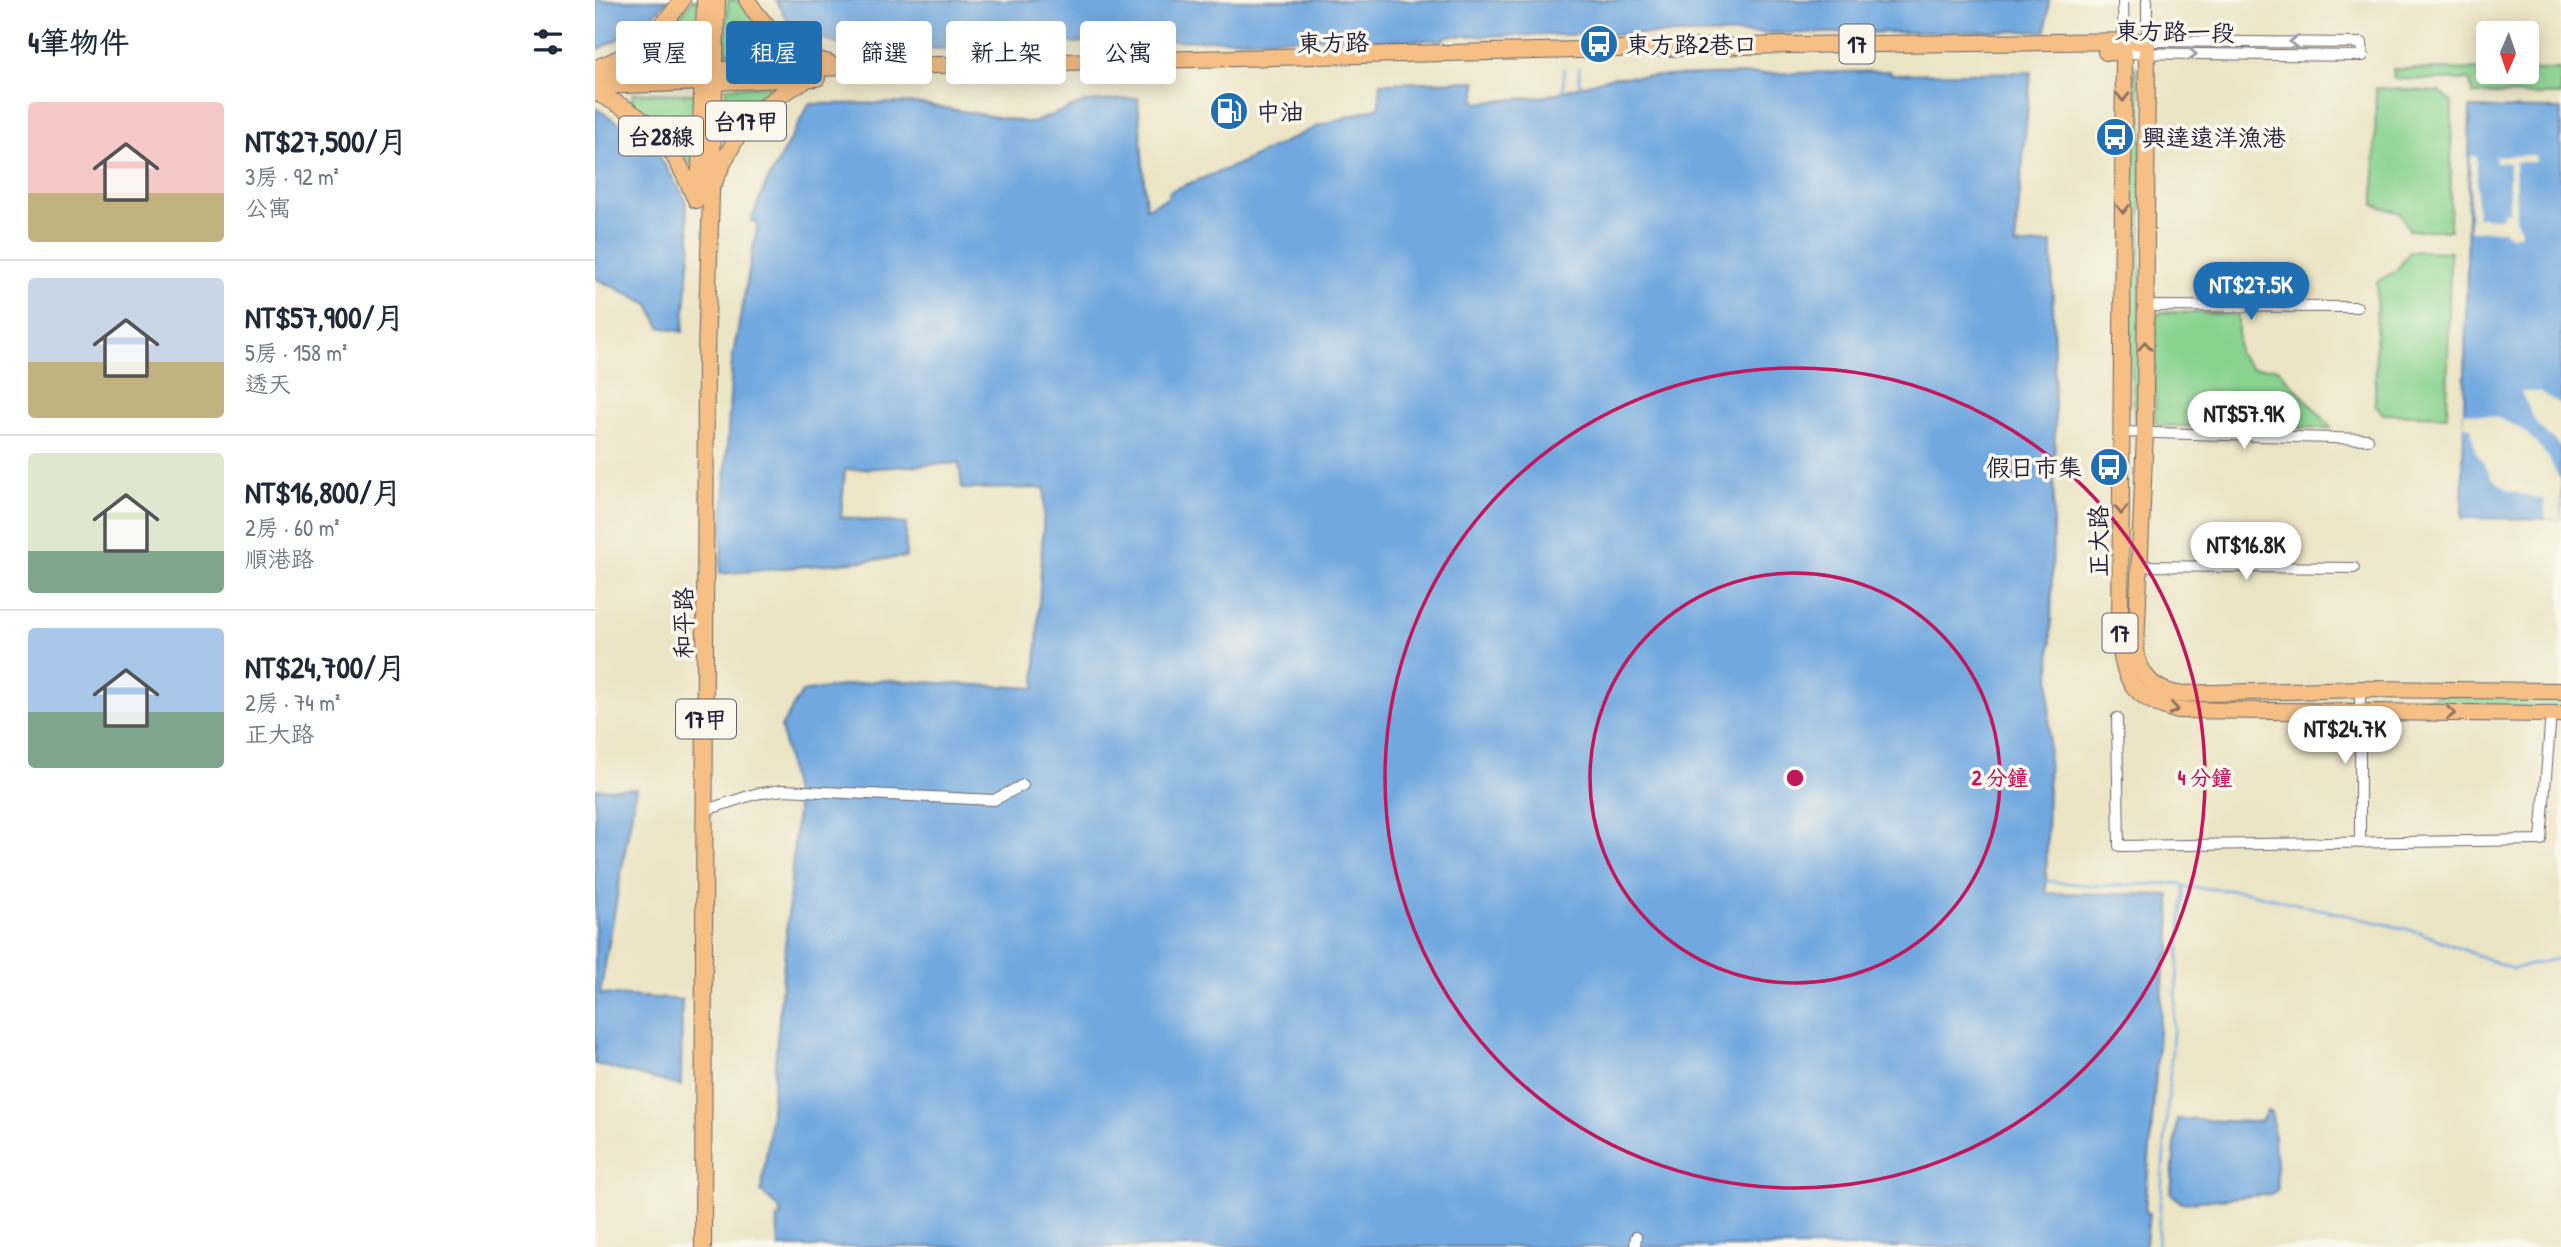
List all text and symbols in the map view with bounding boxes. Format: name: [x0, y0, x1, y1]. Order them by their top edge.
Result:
street label: 東方路一段: [2115, 14, 2235, 48]
chip: 買屋: [616, 21, 712, 84]
chip: 租屋: [726, 21, 822, 84]
chip: 篩選: [836, 21, 932, 84]
chip: 新上架: [946, 21, 1066, 84]
chip: 公寓: [1080, 21, 1176, 84]
north arrow: [2476, 21, 2539, 84]
map controls: [2476, 21, 2539, 84]
text: 4筆物件: [28, 22, 129, 62]
icon: filters: [529, 23, 567, 61]
bus stop icon: 東方路2巷口: [1578, 23, 1620, 65]
road number: 17: [1839, 24, 1875, 64]
street label: 東方路: [1297, 25, 1369, 59]
place label: 東方路2巷口: [1626, 28, 1757, 60]
one-way arrow: [2288, 34, 2299, 50]
one-way arrow: [2187, 46, 2198, 62]
fuel station icon: 中油: [1208, 90, 1250, 132]
one-way arrow: [2115, 92, 2131, 103]
place label: 中油: [1256, 95, 1304, 127]
road number: 台17甲: [706, 102, 786, 140]
road number: 台28線: [619, 116, 703, 155]
bus stop icon: 興達遠洋漁港: [2094, 116, 2136, 158]
text: NT$27,500/月: [245, 121, 407, 161]
place label: 興達遠洋漁港: [2142, 121, 2286, 153]
icon: home: [84, 130, 168, 214]
text: 3房 · 92 m²: [245, 161, 339, 192]
text: 公寓: [245, 192, 291, 223]
one-way arrow: [2115, 205, 2131, 215]
pin: NT$27.5K: [2179, 262, 2323, 322]
text: NT$27.5K: [2209, 269, 2293, 300]
text: NT$57,900/月: [245, 297, 404, 337]
icon: home: [84, 306, 168, 390]
text: 5房 · 158 m²: [245, 337, 347, 368]
one-way arrow: [2137, 340, 2153, 351]
text: 透天: [245, 368, 291, 399]
pin: NT$57.9K: [2172, 392, 2316, 451]
text: NT$57.9K: [2203, 398, 2285, 429]
bus stop icon: 假日市集: [2088, 446, 2130, 488]
place label: 假日市集: [1986, 451, 2082, 483]
text: NT$16,800/月: [245, 472, 402, 512]
icon: home: [84, 481, 168, 565]
street label: 正大路: [2082, 505, 2114, 577]
one-way arrow: [2113, 506, 2129, 516]
text: 2房 · 60 m²: [245, 512, 340, 543]
pin: NT$16.8K: [2174, 522, 2318, 582]
text: NT$16.8K: [2206, 529, 2286, 560]
text: 順港路: [245, 543, 314, 574]
street label: 和平路: [667, 587, 699, 659]
road number: 17: [2103, 614, 2137, 652]
text: NT$24,700/月: [245, 647, 406, 687]
icon: home: [84, 656, 168, 740]
text: 2房 · 74 m²: [245, 687, 340, 718]
road number: 17甲: [676, 699, 736, 738]
one-way arrow: [2168, 701, 2180, 716]
one-way arrow: [2446, 705, 2456, 721]
pin: NT$24.7K: [2273, 706, 2417, 766]
text: NT$24.7K: [2304, 713, 2386, 744]
text: 正大路: [245, 718, 314, 749]
text: 2 分鐘: [1972, 763, 2028, 792]
text: 4 分鐘: [2178, 763, 2232, 792]
centre of rings: [1783, 766, 1807, 790]

